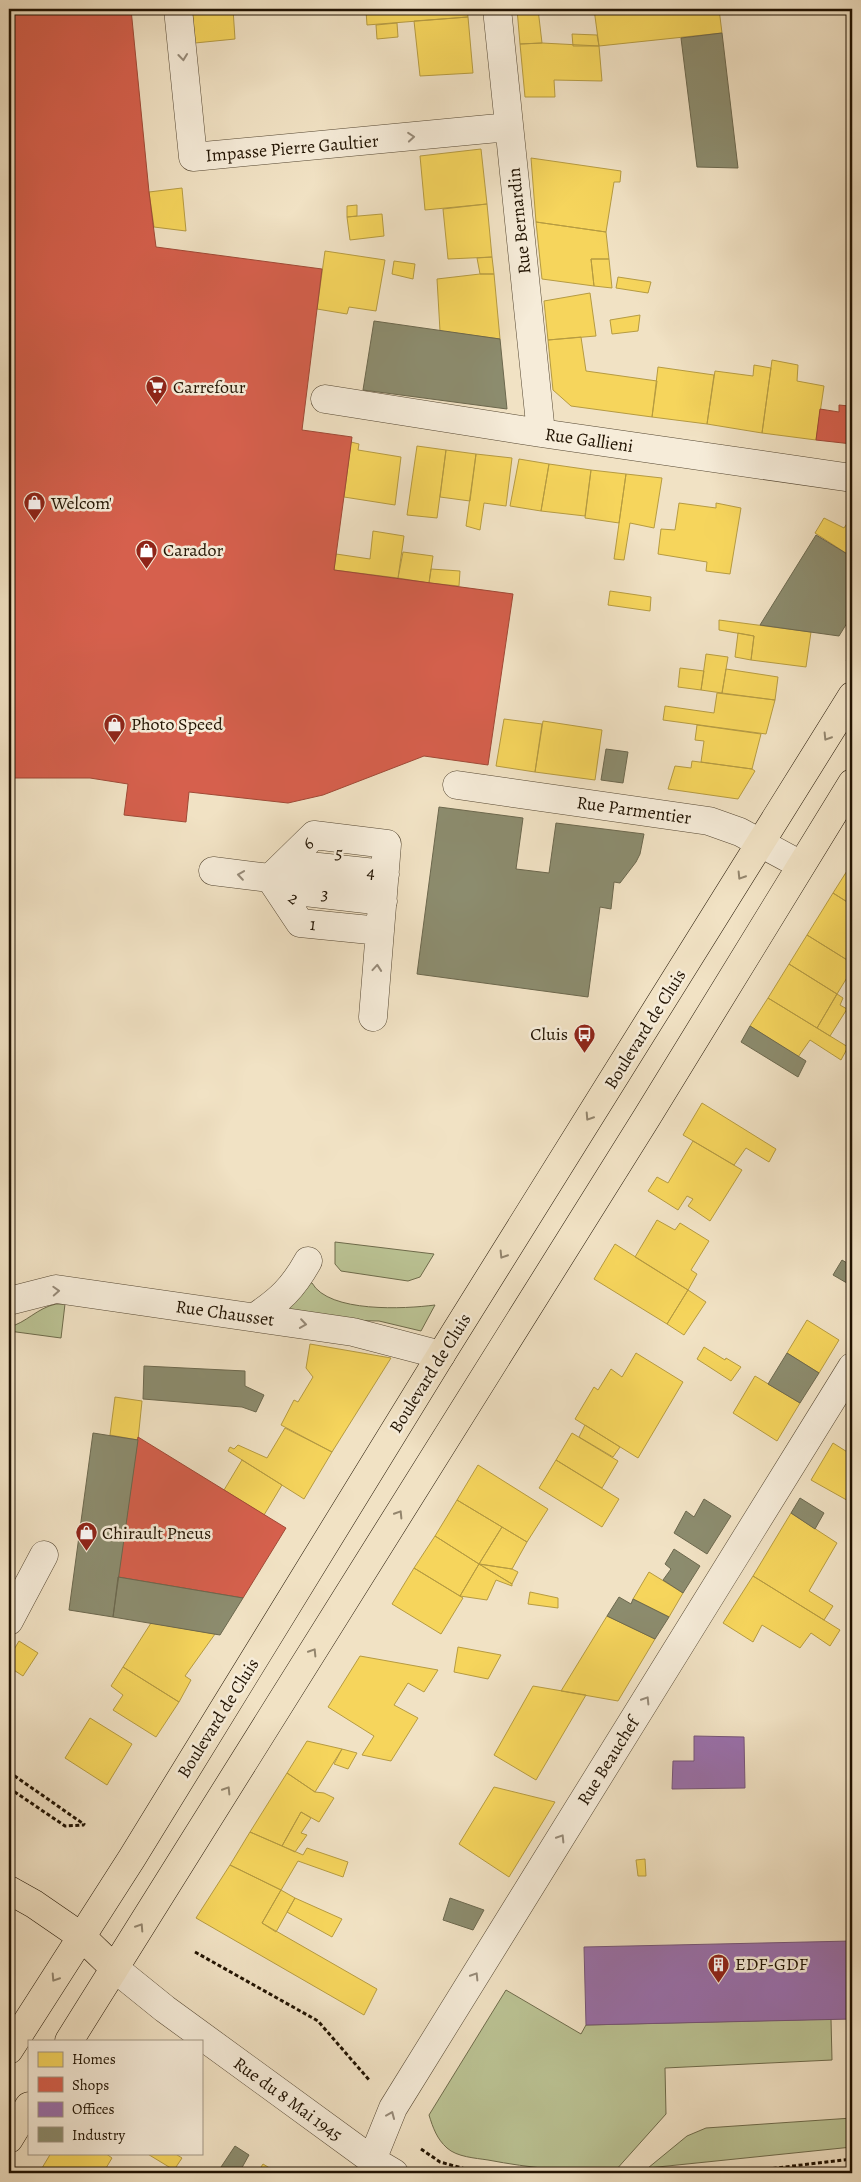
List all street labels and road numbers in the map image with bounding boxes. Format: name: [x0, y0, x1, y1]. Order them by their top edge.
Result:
street label: Impasse Pierre Gaultier: [204, 128, 380, 168]
street label: Rue Bernardin: [501, 166, 537, 275]
street label: Rue Gallieni: [543, 422, 635, 458]
street label: Rue Parmentier: [575, 790, 693, 830]
street label: 6: [298, 831, 318, 855]
street label: 5: [334, 841, 344, 865]
street label: 4: [365, 860, 377, 884]
street label: 3: [320, 882, 330, 906]
street label: 2: [283, 886, 305, 910]
street label: 1: [309, 912, 317, 936]
street label: Boulevard de Cluis: [599, 965, 691, 1093]
street label: Rue Chausset: [174, 1294, 276, 1332]
street label: Boulevard de Cluis: [384, 1309, 476, 1437]
street label: Boulevard de Cluis: [172, 1654, 264, 1782]
street label: Rue Beauchef: [571, 1710, 646, 1810]
street label: Rue du 8 Mai 1945: [229, 2051, 347, 2147]

